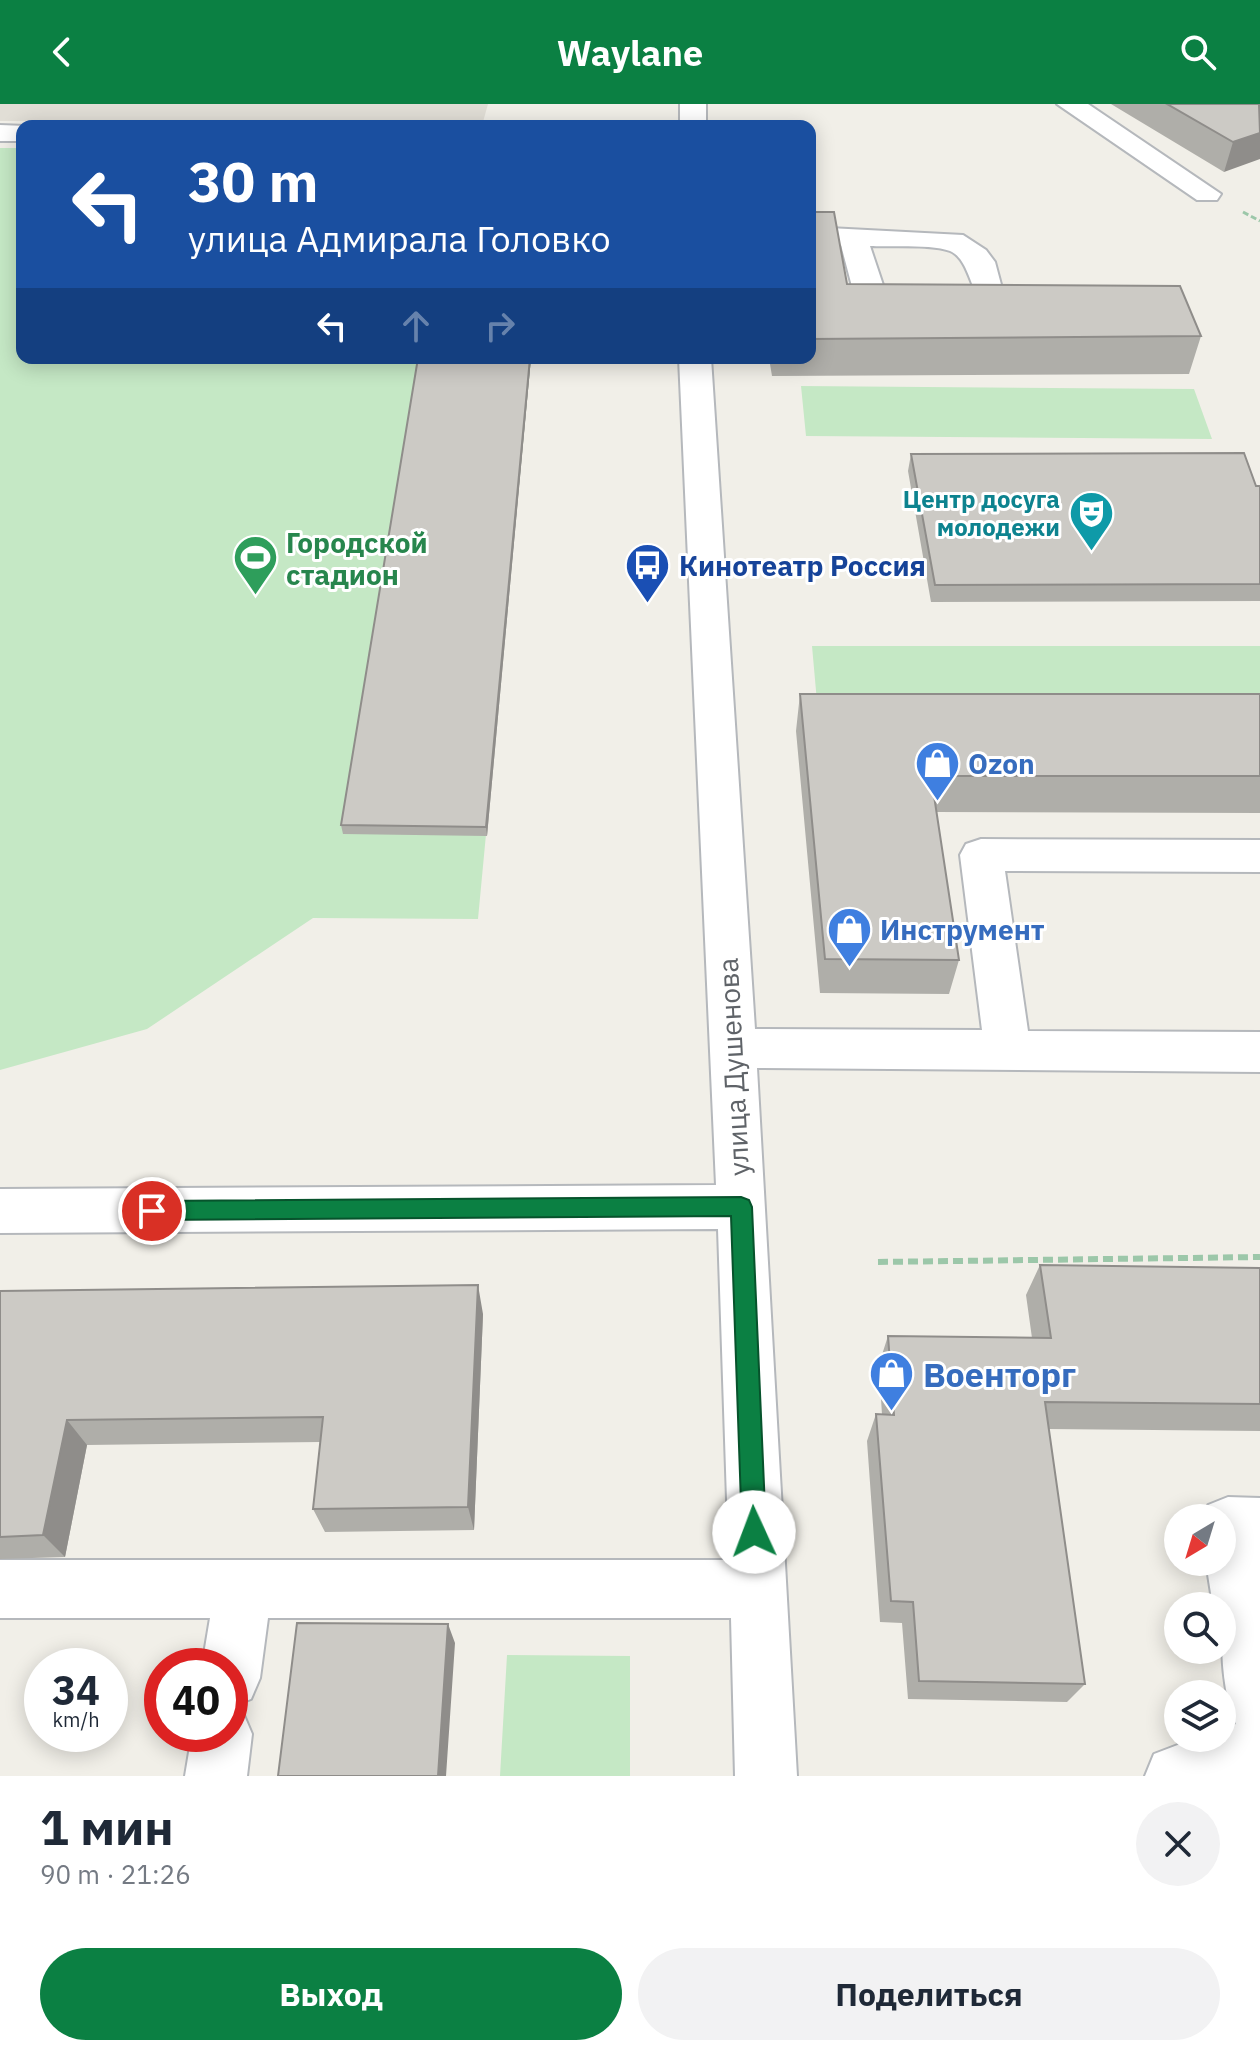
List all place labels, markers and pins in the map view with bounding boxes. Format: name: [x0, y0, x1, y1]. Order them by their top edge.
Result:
place label: Центр досуга молодежи: [903, 483, 1060, 543]
theatre icon: Центр досуга молодежи: [1067, 489, 1115, 552]
place label: Городской стадион: [286, 524, 428, 593]
sports icon: Городской стадион: [231, 534, 279, 597]
bus stop icon: Кинотеатр Россия: [624, 541, 672, 604]
place label: Кинотеатр Россия: [679, 547, 926, 584]
shop icon: Ozon: [913, 739, 961, 802]
place label: Ozon: [968, 745, 1035, 782]
shop icon: Инструмент: [825, 905, 873, 968]
place label: Инструмент: [880, 911, 1045, 948]
pin: [118, 1177, 186, 1245]
shop icon: Военторг: [868, 1350, 916, 1413]
place label: Военторг: [923, 1352, 1076, 1396]

